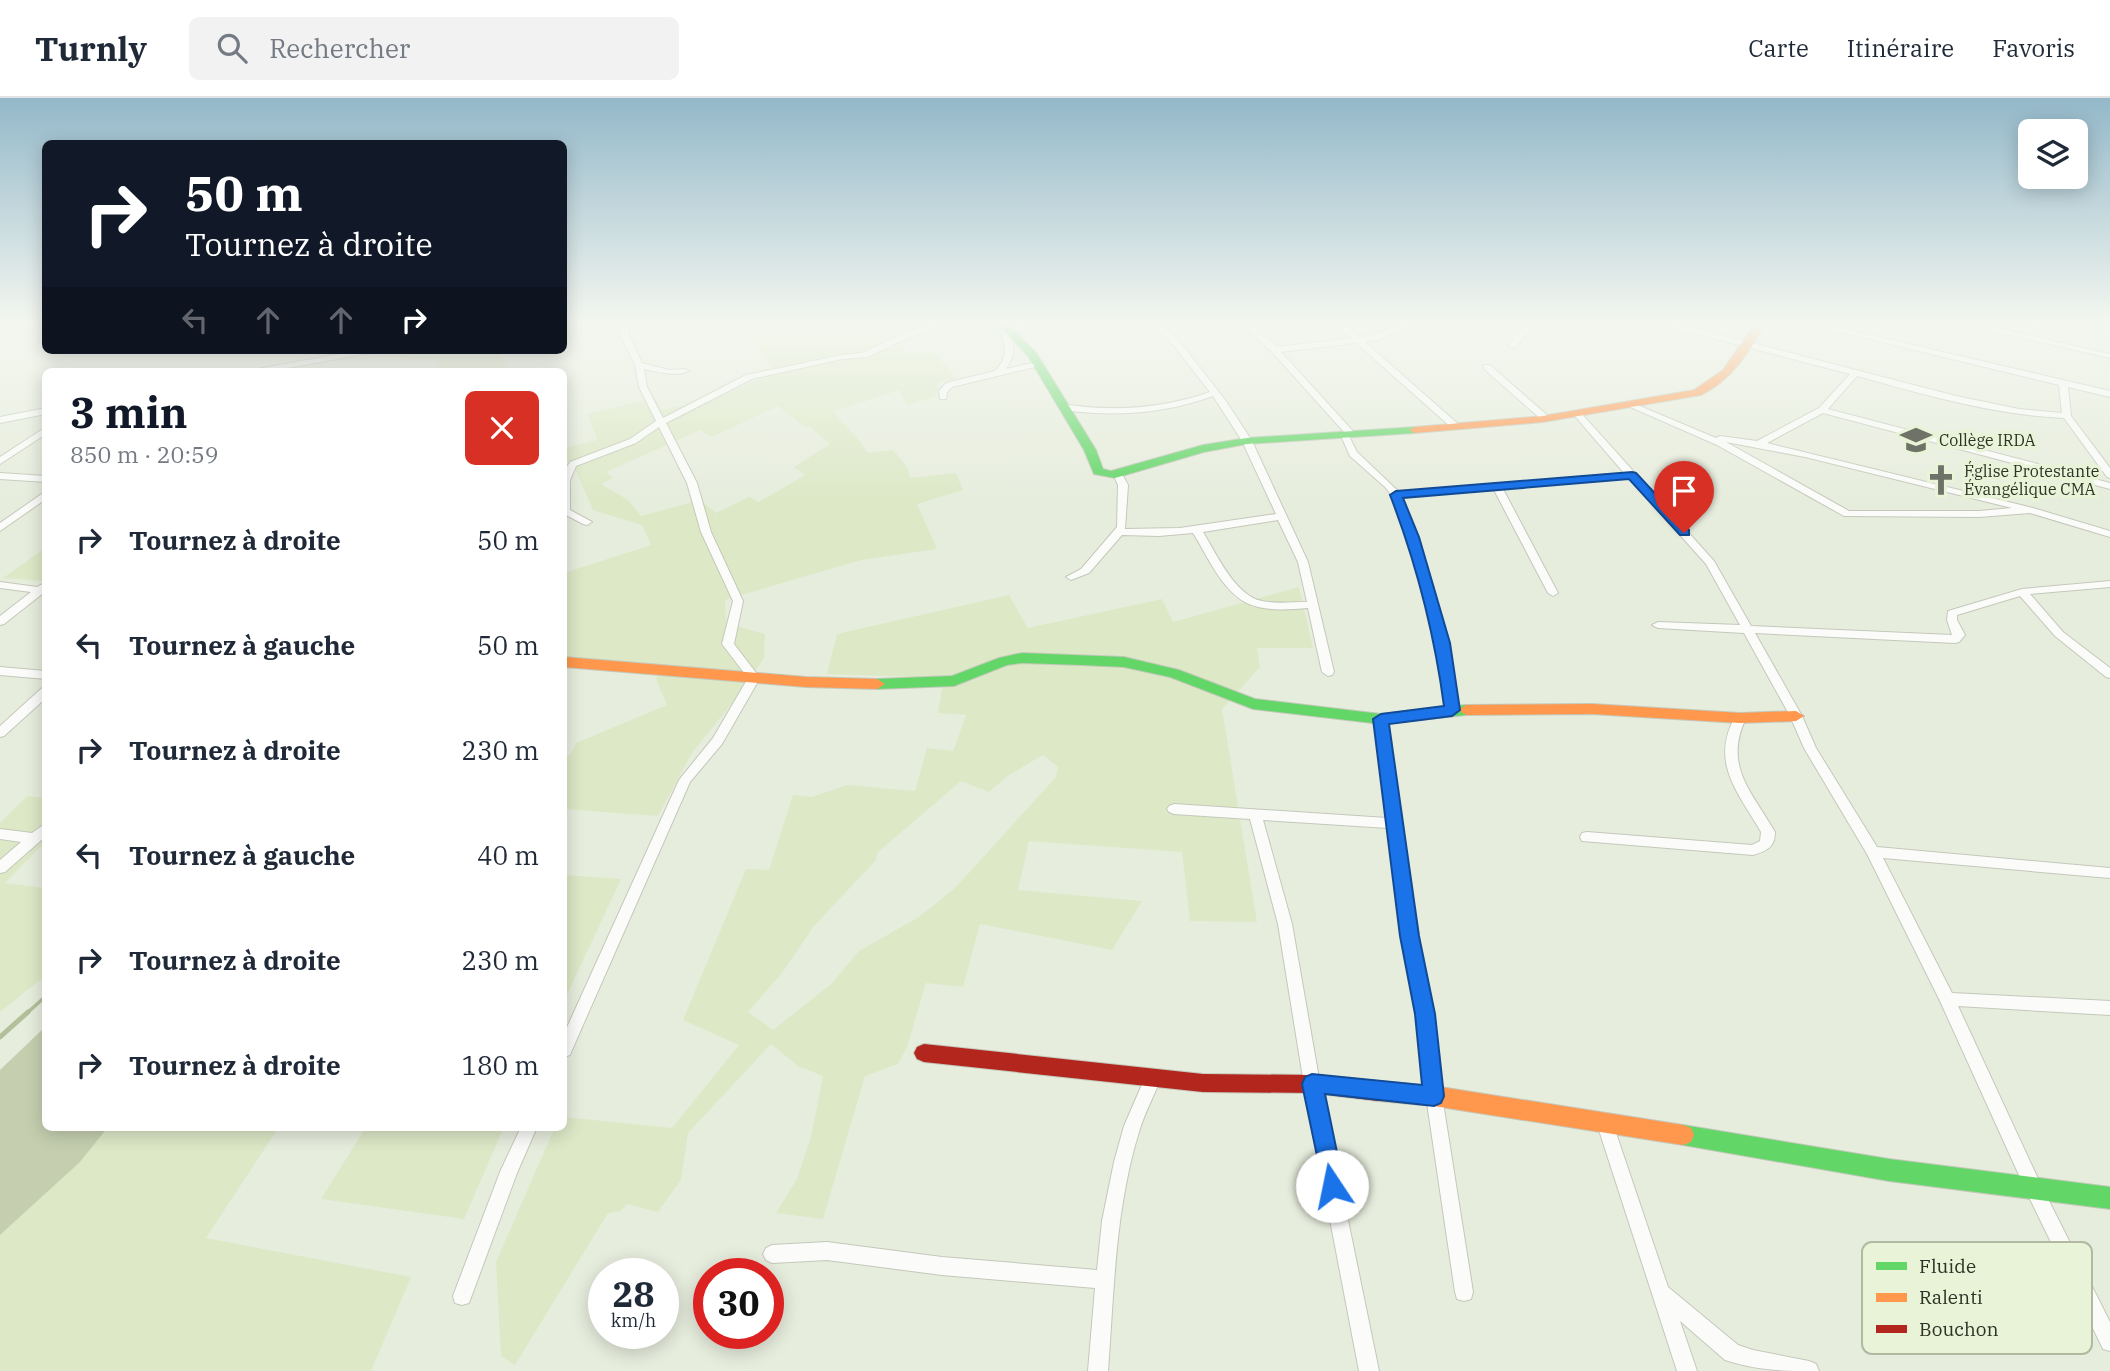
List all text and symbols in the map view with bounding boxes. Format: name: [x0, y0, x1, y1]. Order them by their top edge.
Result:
search box: [189, 17, 679, 80]
text: Turnly: [35, 27, 147, 70]
icon: search: [213, 29, 251, 67]
text: Rechercher: [269, 31, 410, 65]
text: Carte: [1748, 32, 1809, 64]
text: Itinéraire: [1847, 32, 1954, 64]
text: Favoris: [1992, 32, 2075, 64]
map controls: [2018, 119, 2088, 189]
button: layers: [2018, 119, 2088, 189]
text: 50 m: [185, 161, 303, 224]
icon: right: [70, 168, 161, 259]
text: Tournez à droite: [185, 223, 433, 265]
icon: left: [176, 301, 214, 339]
icon: ahead: [249, 301, 287, 339]
icon: ahead: [322, 301, 360, 339]
icon: right: [395, 301, 433, 339]
text: 3 min: [70, 385, 188, 440]
button: close: [465, 391, 539, 465]
school or university icon: Collège IRDA: [1899, 423, 1933, 457]
place label: Collège IRDA: [1939, 430, 2036, 450]
text: 850 m · 20:59: [70, 439, 219, 469]
place label: Église Protestante Évangélique CMA: [1964, 460, 2099, 499]
pin: [1654, 461, 1714, 533]
church icon: Église Protestante Évangélique CMA: [1924, 463, 1958, 497]
icon: arrive: [1665, 472, 1703, 510]
icon: right: [70, 521, 108, 559]
text: Tournez à droite: [129, 523, 341, 557]
text: 50 m: [477, 523, 539, 557]
icon: left: [70, 626, 108, 664]
text: Tournez à gauche: [129, 628, 355, 662]
text: 50 m: [477, 628, 539, 662]
icon: right: [70, 731, 108, 769]
text: Tournez à droite: [129, 733, 341, 767]
text: 230 m: [461, 733, 539, 767]
icon: left: [70, 836, 108, 874]
text: Tournez à gauche: [129, 838, 355, 872]
text: 40 m: [477, 838, 539, 872]
icon: right: [70, 941, 108, 979]
text: Tournez à droite: [129, 943, 341, 977]
text: 230 m: [461, 943, 539, 977]
icon: right: [70, 1046, 108, 1084]
text: Tournez à droite: [129, 1048, 341, 1082]
text: 180 m: [461, 1048, 539, 1082]
position arrow: [1295, 1149, 1369, 1223]
legend: [1862, 1242, 2092, 1354]
text: Fluide: [1919, 1254, 1976, 1278]
speed limit sign: 30: [693, 1258, 784, 1349]
text: 28: [612, 1271, 655, 1317]
text: Ralenti: [1919, 1285, 1983, 1309]
text: km/h: [611, 1309, 656, 1332]
text: Bouchon: [1919, 1317, 1999, 1341]

